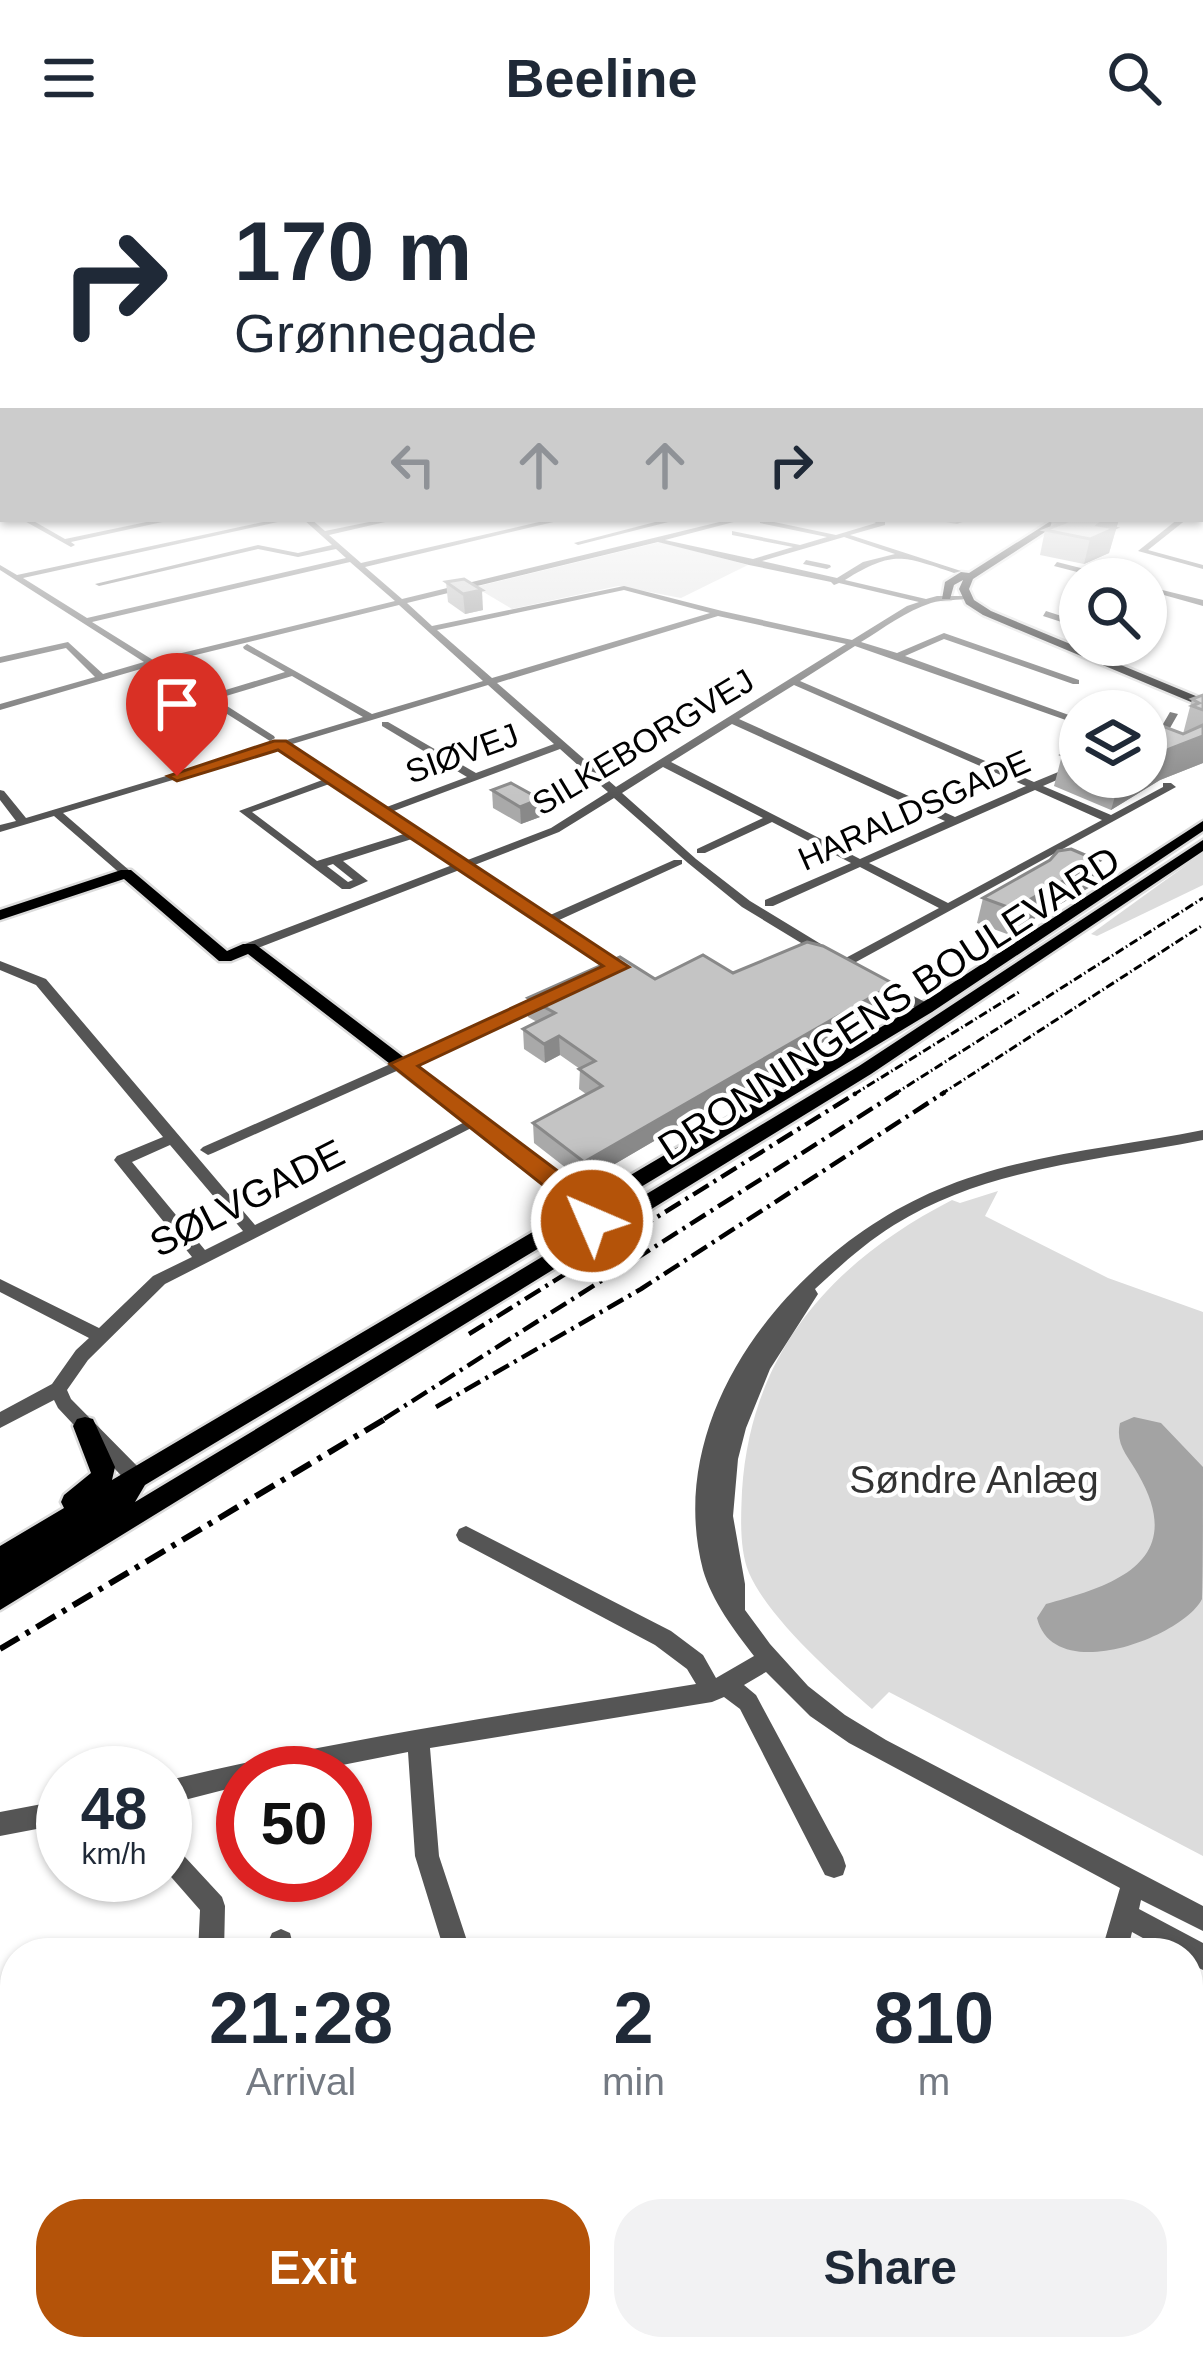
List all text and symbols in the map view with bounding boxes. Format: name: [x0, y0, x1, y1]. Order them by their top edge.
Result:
icon: menu: [36, 45, 102, 111]
icon: search: [1101, 45, 1167, 111]
text: Beeline: [505, 48, 698, 108]
icon: right: [36, 204, 192, 360]
text: 170 m: [234, 204, 472, 298]
text: Grønnegade: [234, 303, 537, 363]
icon: left: [380, 432, 446, 498]
icon: ahead: [506, 432, 572, 498]
icon: ahead: [632, 432, 698, 498]
icon: right: [758, 432, 824, 498]
map controls: [1059, 558, 1167, 798]
button: search: [1059, 558, 1167, 666]
pin: [126, 653, 228, 776]
street label: SILKEBORGVEJ: [526, 661, 760, 823]
icon: arrive: [144, 671, 210, 737]
button: layers: [1059, 690, 1167, 798]
street label: SIØVEJ: [401, 716, 523, 790]
street label: HARALDSGADE: [793, 742, 1035, 878]
street label: DRONNINGENS BOULEVARD: [650, 838, 1128, 1168]
street label: SØLVGADE: [143, 1131, 351, 1265]
position arrow: [529, 1158, 655, 1284]
park label: Søndre Anlæg: [849, 1458, 1099, 1501]
speed limit sign: 50: [216, 1746, 372, 1902]
text: 48: [81, 1775, 147, 1842]
text: km/h: [81, 1837, 147, 1870]
text: 21:28: [209, 1978, 393, 2058]
text: 2: [613, 1978, 654, 2058]
text: 810: [874, 1978, 994, 2058]
text: Arrival: [246, 2060, 356, 2103]
text: min: [602, 2060, 665, 2103]
text: m: [918, 2060, 950, 2103]
button: Exit: [36, 2199, 590, 2337]
button: Share: [614, 2199, 1167, 2337]

